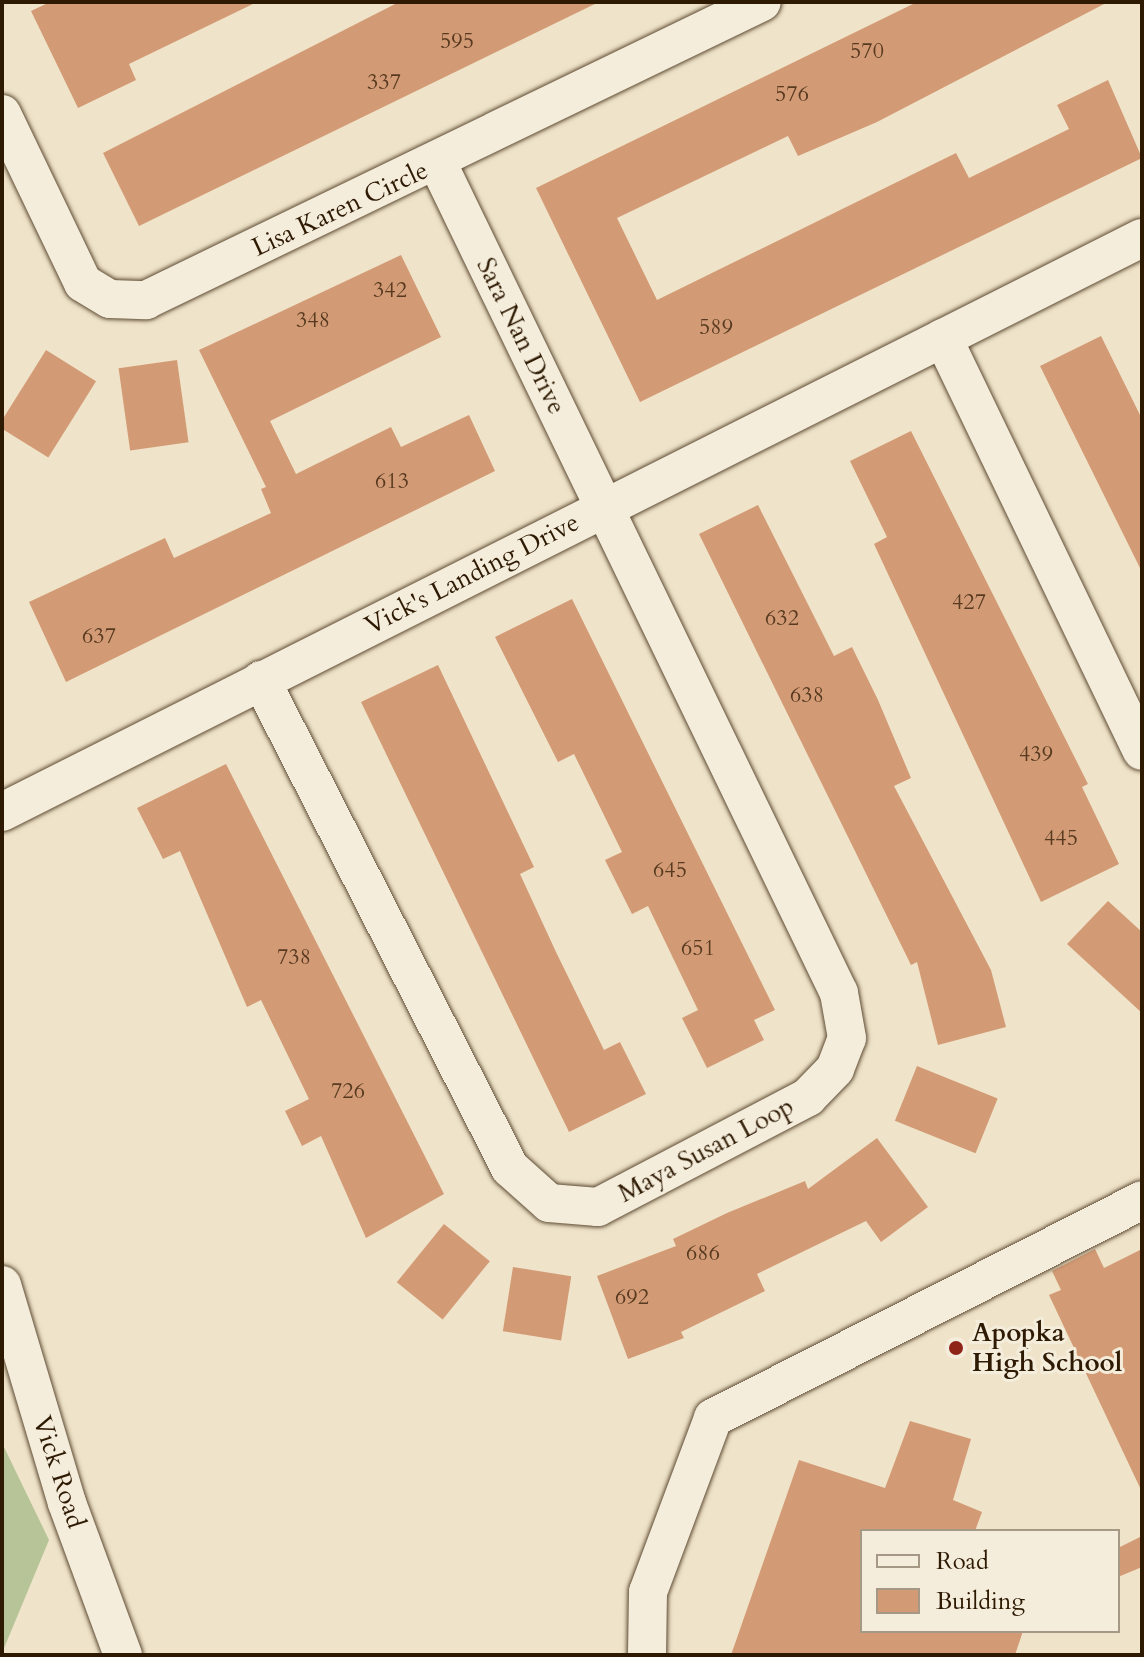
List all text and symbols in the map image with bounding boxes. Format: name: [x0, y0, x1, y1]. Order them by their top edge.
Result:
house number: 595: [440, 29, 474, 55]
house number: 570: [850, 39, 884, 65]
house number: 337: [367, 70, 401, 96]
house number: 576: [775, 82, 809, 108]
street label: Lisa Karen Circle: [247, 155, 433, 263]
street label: Sara Nan Drive: [470, 253, 572, 419]
house number: 342: [373, 278, 407, 304]
house number: 348: [296, 308, 330, 334]
house number: 589: [699, 315, 733, 341]
house number: 613: [375, 469, 409, 495]
street label: Vick's Landing Drive: [360, 507, 584, 641]
house number: 427: [952, 590, 986, 616]
house number: 632: [765, 606, 799, 632]
house number: 637: [82, 624, 116, 650]
house number: 638: [790, 683, 824, 709]
house number: 439: [1019, 742, 1053, 768]
house number: 445: [1044, 826, 1078, 852]
house number: 645: [653, 858, 687, 884]
house number: 651: [681, 936, 715, 962]
house number: 738: [277, 945, 311, 971]
house number: 726: [331, 1079, 365, 1105]
street label: Maya Susan Loop: [613, 1091, 799, 1209]
house number: 686: [686, 1241, 720, 1267]
house number: 692: [615, 1285, 649, 1311]
place label: Apopka High School: [972, 1317, 1122, 1378]
marker: Apopka High School: [947, 1339, 965, 1357]
street label: Vick Road: [26, 1412, 92, 1532]
legend: [860, 1529, 1120, 1633]
text: Road: [936, 1545, 989, 1578]
text: Building: [936, 1585, 1025, 1618]

